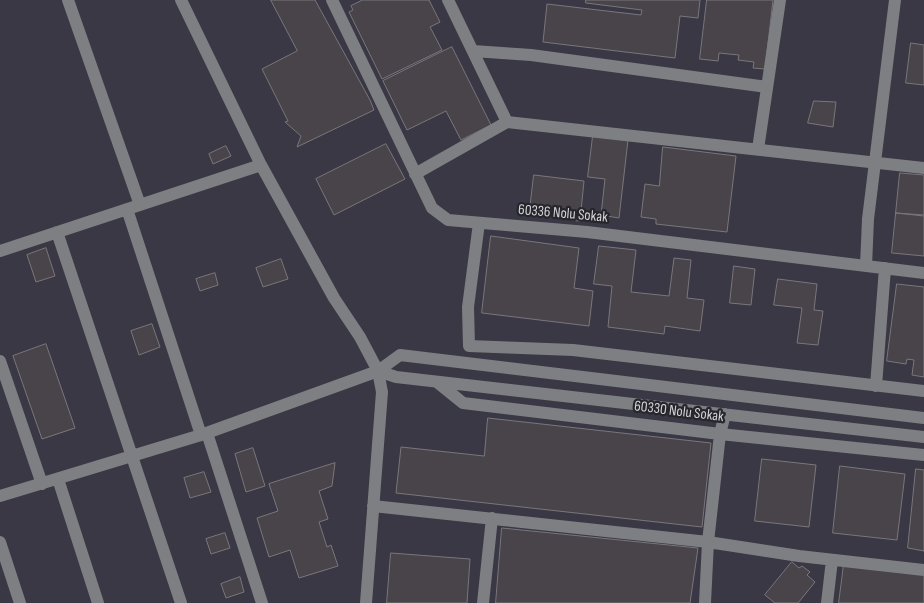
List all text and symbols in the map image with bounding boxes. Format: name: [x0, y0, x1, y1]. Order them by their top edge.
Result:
street label: 60336 Nolu Sokak: [517, 201, 609, 227]
street label: 60330 Nolu Sokak: [633, 398, 725, 426]

